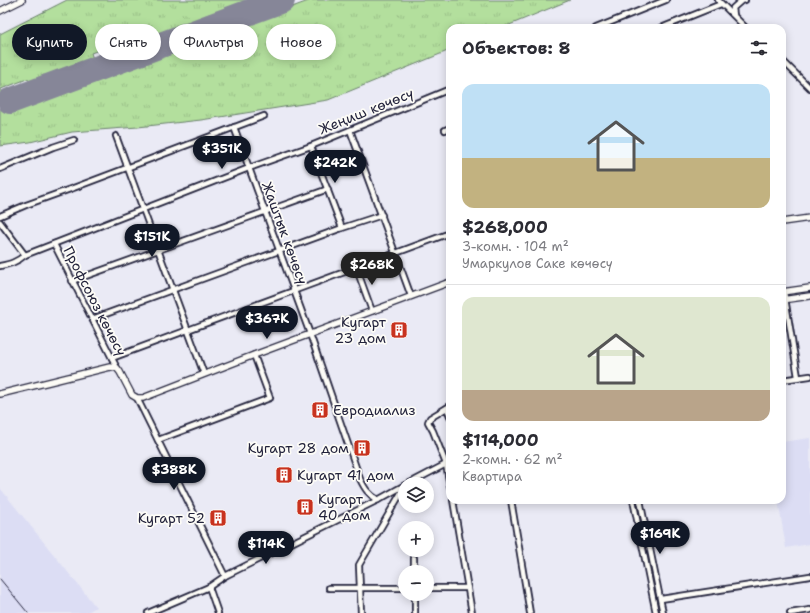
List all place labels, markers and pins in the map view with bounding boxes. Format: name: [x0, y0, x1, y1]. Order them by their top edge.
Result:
pin: $351K: [194, 136, 250, 170]
pin: $242K: [307, 150, 363, 184]
pin: $151K: [124, 224, 180, 258]
pin: $268K: [344, 252, 400, 286]
pin: $367K: [239, 306, 295, 340]
place label: Кугарт 23 дом: [335, 313, 387, 347]
building icon: Кугарт 23 дом: [389, 320, 409, 340]
building icon: Евродиализ: [310, 400, 330, 420]
place label: Евродиализ: [333, 401, 415, 419]
building icon: Кугарт 28 дом: [352, 438, 372, 458]
place label: Кугарт 28 дом: [248, 439, 349, 457]
pin: $388K: [146, 457, 202, 491]
building icon: Кугарт 41 дом: [274, 465, 294, 485]
place label: Кугарт 41 дом: [297, 466, 394, 484]
place label: Кугарт 40 дом: [318, 490, 370, 524]
building icon: Кугарт 40 дом: [295, 497, 315, 517]
building icon: Кугарт 52: [208, 508, 228, 528]
place label: Кугарт 52: [138, 509, 205, 527]
pin: $169K: [632, 521, 688, 555]
pin: $114K: [238, 531, 294, 565]

